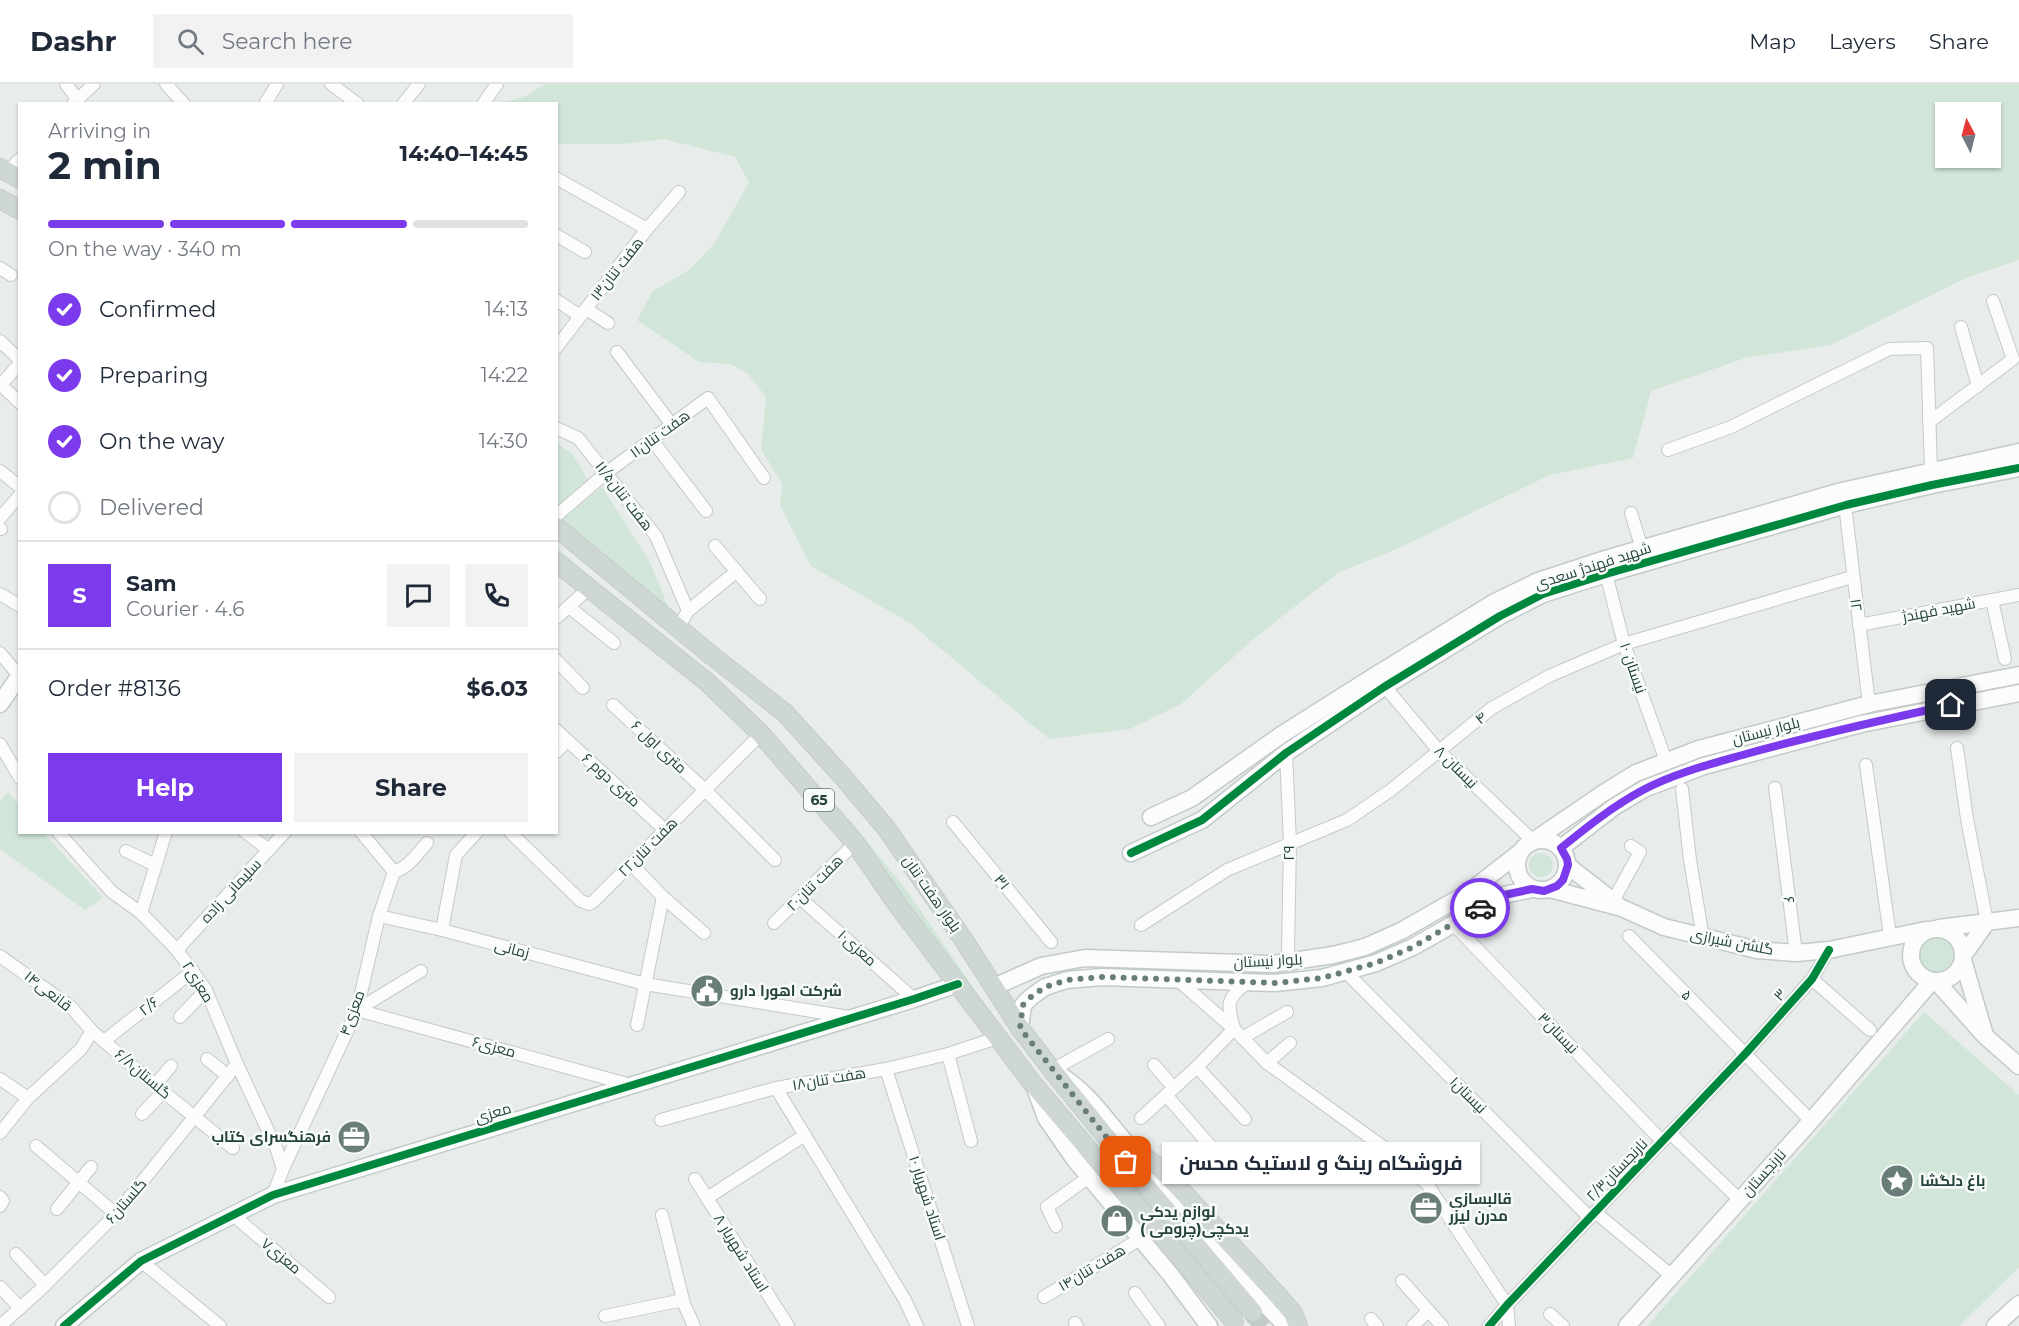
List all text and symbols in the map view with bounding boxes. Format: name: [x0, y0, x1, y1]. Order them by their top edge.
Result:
search box: [153, 14, 573, 68]
text: Dashr: [30, 24, 117, 58]
icon: search: [174, 25, 207, 58]
text: Search here: [222, 28, 353, 55]
text: Map: [1749, 29, 1796, 54]
text: Layers: [1829, 29, 1896, 54]
text: Share: [1929, 29, 1989, 54]
north arrow: [1935, 102, 2001, 168]
map controls: [1935, 102, 2001, 168]
text: Arriving in: [48, 119, 151, 143]
text: 14:40–14:45: [400, 140, 528, 167]
text: 2 min: [48, 141, 162, 189]
street label: ۱۳هفت تنان: [586, 233, 648, 305]
text: On the way · 340 m: [48, 237, 242, 261]
icon: check: [48, 293, 81, 326]
text: Confirmed: [99, 296, 216, 323]
text: 14:13: [485, 297, 528, 321]
icon: check: [48, 359, 81, 392]
text: Preparing: [99, 362, 208, 389]
text: 14:22: [480, 363, 528, 387]
street label: هفت تنان۱۱: [626, 405, 694, 463]
icon: check: [48, 425, 81, 458]
text: On the way: [99, 428, 224, 455]
text: 14:30: [479, 429, 528, 453]
street label: ۱۱/۵هفت تنان: [591, 457, 657, 535]
text: Delivered: [99, 494, 204, 521]
street label: شهید فهندژ سعدی: [1532, 538, 1654, 594]
button: chat: [387, 564, 450, 627]
button: phone: [465, 564, 528, 627]
text: Sam: [126, 570, 177, 597]
text: S: [72, 582, 87, 609]
street label: شهید فهندژ: [1900, 593, 1977, 627]
text: Courier · 4.6: [126, 597, 244, 621]
street label: ۱۲: [1846, 597, 1867, 613]
street label: نیستان ۱۰: [1615, 640, 1651, 696]
text: Order #8136: [48, 675, 181, 702]
text: $6.03: [467, 675, 528, 702]
pin: [1925, 679, 1976, 730]
icon: home: [1934, 688, 1967, 721]
street label: ۴: [1471, 707, 1491, 728]
street label: بلوار نیستان: [1730, 712, 1802, 750]
street label: ۶ متری اول: [627, 716, 691, 778]
street label: نیستان ۸: [1430, 741, 1482, 793]
street label: ۶ متری دوم: [578, 749, 644, 811]
button: Help: [48, 753, 282, 822]
button: Share: [294, 753, 528, 822]
road number: 65: [804, 789, 834, 811]
street label: ۲۲هفت تنان: [614, 813, 682, 881]
street label: ۲۹: [1279, 845, 1298, 861]
street label: هفت تنان۲۰: [782, 850, 848, 916]
street label: بلوار هفت تنان: [898, 852, 966, 936]
street label: سلیمانی زاده: [196, 855, 266, 927]
street label: ۳۱: [990, 870, 1014, 893]
courier: [1450, 878, 1510, 938]
icon: car: [1464, 892, 1497, 925]
street label: ۶: [1780, 895, 1799, 905]
street label: گلشن شیرازی: [1689, 924, 1775, 960]
street label: ۱۰معزی: [833, 925, 881, 971]
street label: زمانی: [492, 935, 532, 963]
street label: بلوار نیستان: [1233, 949, 1303, 973]
street label: ۲معزی: [178, 958, 218, 1006]
street label: ۱۴قانعی: [20, 966, 76, 1016]
public building icon: شرکت اهورا دارو: [689, 973, 725, 1009]
place label: شرکت اهورا دارو: [730, 981, 842, 1000]
street label: ۵: [1678, 985, 1697, 1004]
street label: ۳: [1769, 985, 1790, 1005]
street label: ۴معزی: [335, 987, 369, 1039]
street label: ۲/۶: [135, 992, 162, 1019]
street label: ۳نیستان: [1533, 1008, 1583, 1058]
street label: ۶معزی: [470, 1032, 518, 1062]
street label: ۶/۸گلستان: [111, 1044, 175, 1104]
street label: هفت تنان۱۸: [791, 1063, 867, 1095]
street label: ۱نیستان: [1445, 1072, 1491, 1118]
street label: معزی: [472, 1098, 514, 1128]
office icon: فرهنگسرای کتاب: [336, 1119, 372, 1155]
place label: فرهنگسرای کتاب: [211, 1127, 331, 1146]
street label: ۲/۳نارنجستان: [1582, 1134, 1652, 1206]
pin: [1100, 1136, 1151, 1187]
callout: فروشگاه رینگ و لاستیک محسن: [1162, 1141, 1480, 1183]
icon: bag: [1109, 1145, 1142, 1178]
street label: نارنجستان: [1737, 1145, 1791, 1201]
text: فروشگاه رینگ و لاستیک محسن: [1180, 1151, 1462, 1175]
street label: استاد شهریار ۱۰: [904, 1153, 950, 1243]
place icon: باغ دلگشا: [1879, 1163, 1915, 1199]
place label: باغ دلگشا: [1920, 1171, 1985, 1191]
street label: گلستان۶: [101, 1174, 151, 1228]
place label: قالبسازی مدرن لیزر: [1448, 1189, 1512, 1225]
office icon: قالبسازی مدرن لیزر: [1408, 1190, 1444, 1226]
place label: لوازم یدکی یدکچی(چرومی ): [1140, 1202, 1249, 1240]
shop icon: لوازم یدکی یدکچی(چرومی ): [1099, 1203, 1135, 1239]
street label: استاد شهریار ۸: [709, 1210, 773, 1296]
street label: ۷معزی: [257, 1233, 305, 1279]
street label: هفت تنان۱۴: [1055, 1240, 1129, 1296]

